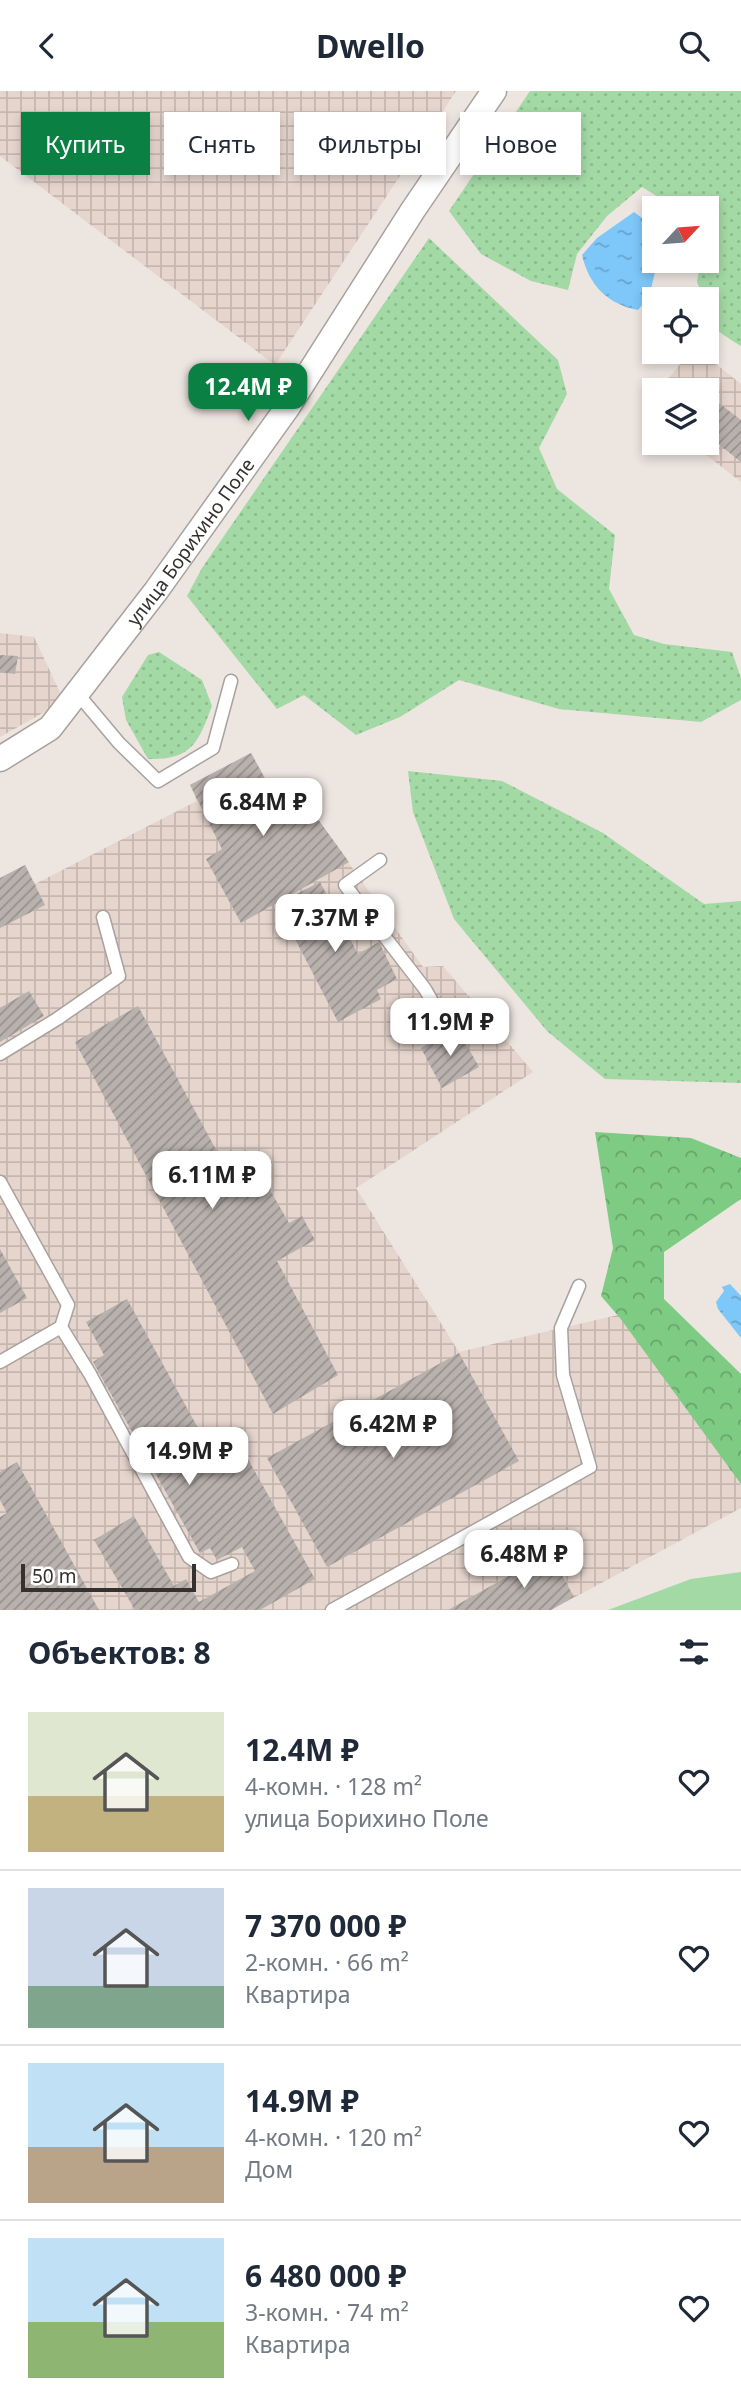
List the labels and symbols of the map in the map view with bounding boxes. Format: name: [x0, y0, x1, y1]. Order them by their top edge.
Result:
north arrow: [642, 196, 719, 273]
pin: 12.4M ₽: [183, 363, 313, 423]
street label: улица Борихино Поле: [121, 453, 260, 631]
pin: 6.84M ₽: [198, 779, 328, 838]
pin: 7.37M ₽: [270, 895, 400, 954]
pin: 11.9M ₽: [385, 999, 515, 1058]
pin: 6.11M ₽: [147, 1151, 277, 1211]
pin: 6.42M ₽: [328, 1401, 458, 1460]
pin: 14.9M ₽: [124, 1427, 254, 1487]
pin: 6.48M ₽: [459, 1531, 589, 1590]
scale bar: [21, 1561, 196, 1593]

